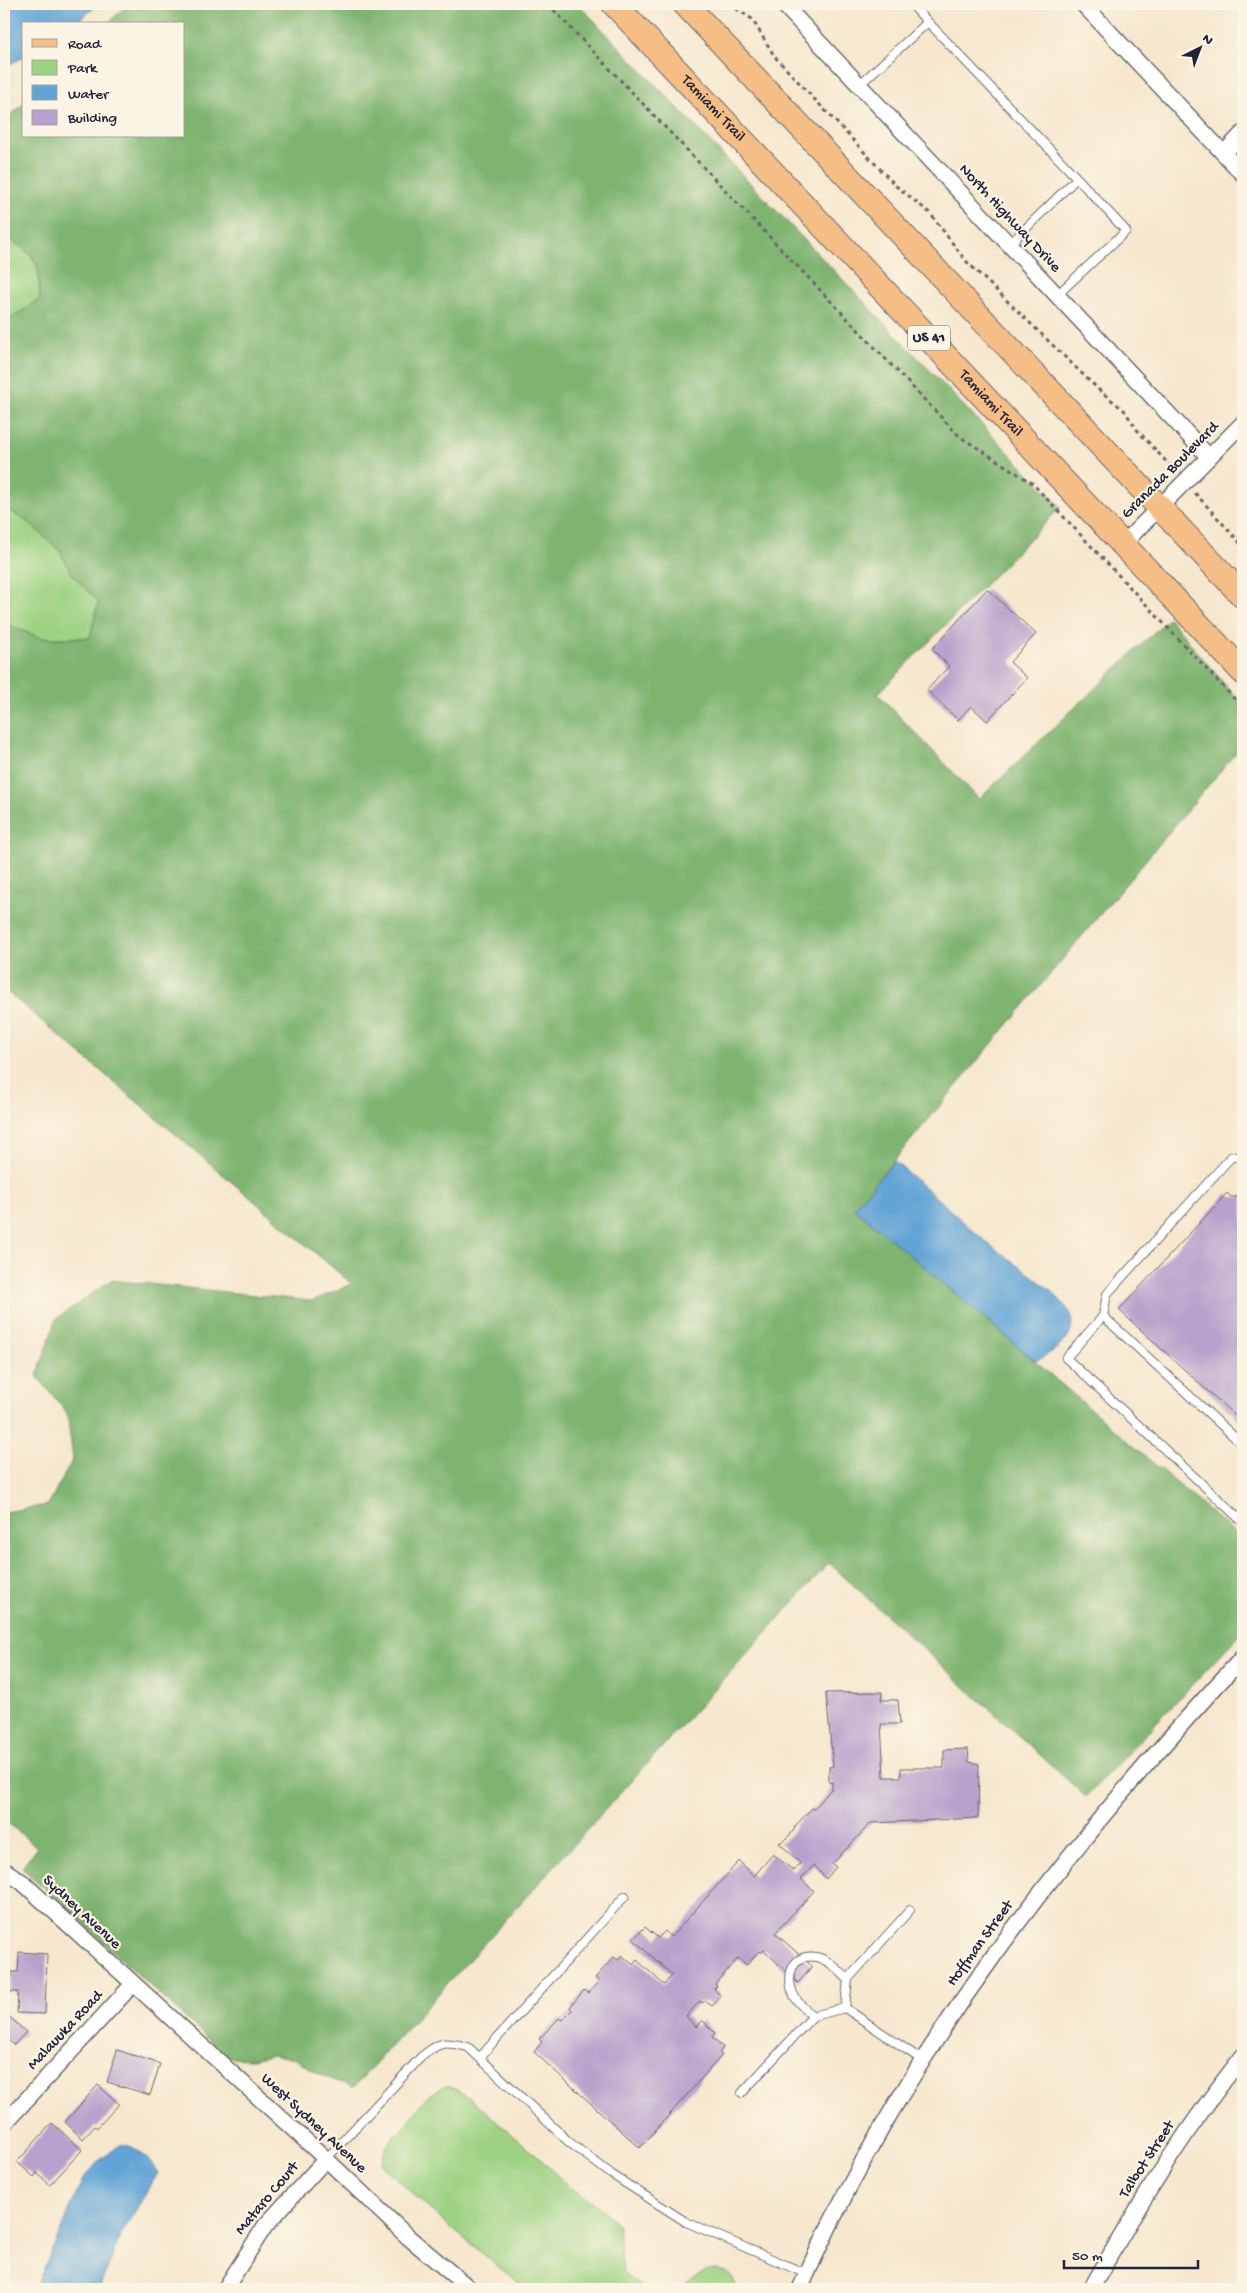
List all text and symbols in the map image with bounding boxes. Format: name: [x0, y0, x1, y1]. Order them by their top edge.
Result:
legend: [22, 22, 185, 138]
north arrow: [1174, 22, 1224, 72]
text: N: [1198, 31, 1216, 50]
text: Road: [68, 36, 102, 54]
text: Park: [67, 60, 98, 78]
street label: Tamiami Trail: [676, 71, 749, 146]
text: Water: [68, 86, 110, 104]
text: Building: [67, 110, 117, 128]
street label: North Highway Drive: [954, 161, 1065, 278]
road number: US 41: [908, 326, 950, 350]
street label: Tamiami Trail: [954, 365, 1026, 441]
street label: Granada Boulevard: [1118, 417, 1225, 524]
street label: Sydney Avenue: [38, 1872, 125, 1955]
street label: Hoffman Street: [943, 1896, 1019, 1991]
street label: Malauuka Road: [24, 1986, 109, 2075]
street label: West Sydney Avenue: [256, 2070, 371, 2179]
street label: Talbot Street: [1115, 2117, 1181, 2203]
street label: Mataro Court: [232, 2157, 305, 2240]
scale bar: [1064, 2238, 1198, 2270]
text: 50 m: [1072, 2248, 1103, 2266]

